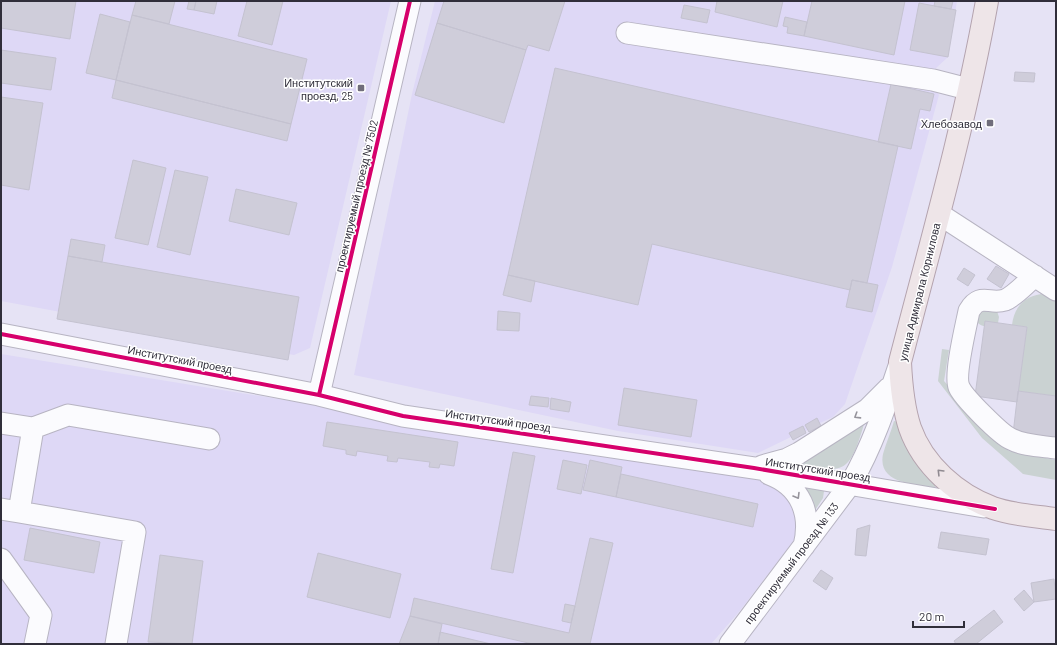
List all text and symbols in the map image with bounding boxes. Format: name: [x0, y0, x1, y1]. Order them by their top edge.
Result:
place label: Институтский проезд, 25: [284, 76, 353, 102]
marker: Институтский проезд, 25: [356, 83, 366, 93]
place label: Хлебозавод: [921, 117, 983, 130]
street label: проектируемый проезд № 7502: [332, 118, 380, 274]
marker: Хлебозавод: [985, 118, 995, 128]
street label: улица Адмирала Корнилова: [895, 221, 943, 363]
street label: Институтский проезд: [127, 342, 234, 376]
street label: Институтский проезд: [444, 406, 552, 434]
one-way arrow: [854, 412, 861, 419]
street label: Институтский проезд: [764, 454, 872, 484]
one-way arrow: [937, 469, 944, 477]
one-way arrow: [792, 492, 800, 499]
street label: проектируемый проезд № 133: [741, 500, 841, 626]
scale bar: [913, 603, 964, 629]
text: 20 m: [919, 609, 945, 623]

